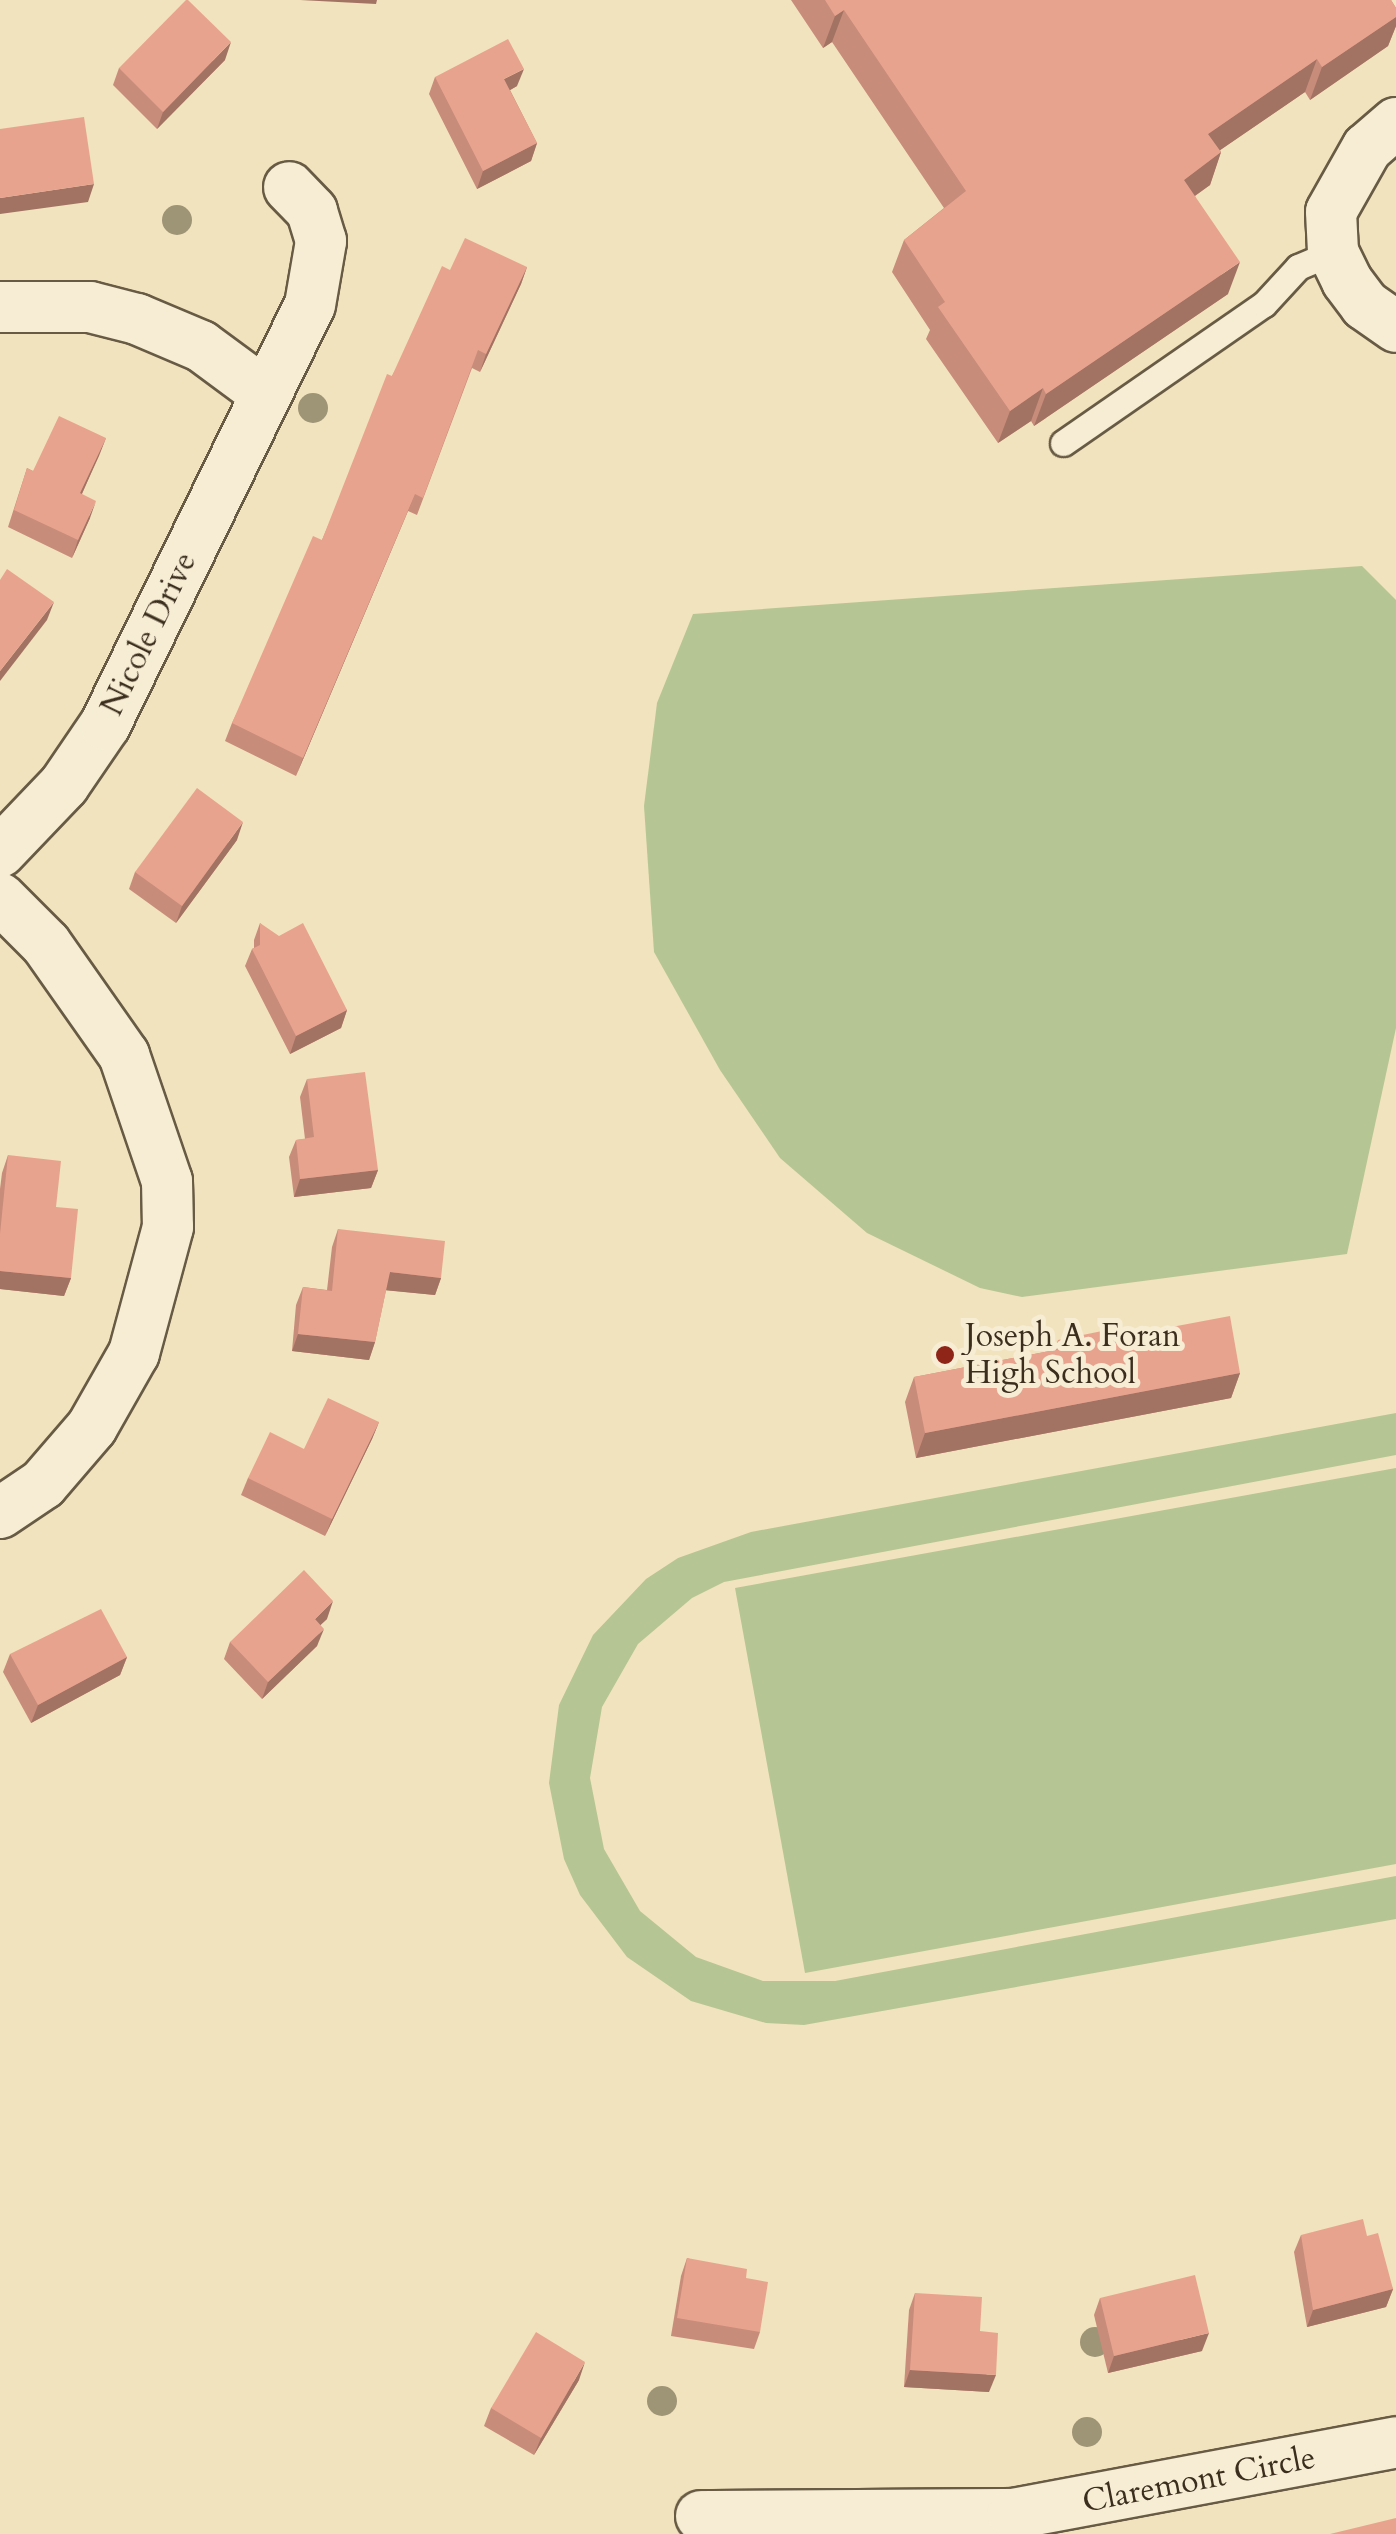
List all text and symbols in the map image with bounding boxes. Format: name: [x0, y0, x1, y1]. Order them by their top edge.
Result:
street label: Nicole Drive: [93, 546, 205, 722]
place label: Joseph A. Foran High School: [965, 1318, 1180, 1393]
marker: Joseph A. Foran High School: [934, 1344, 956, 1366]
street label: Claremont Circle: [1079, 2439, 1319, 2521]

